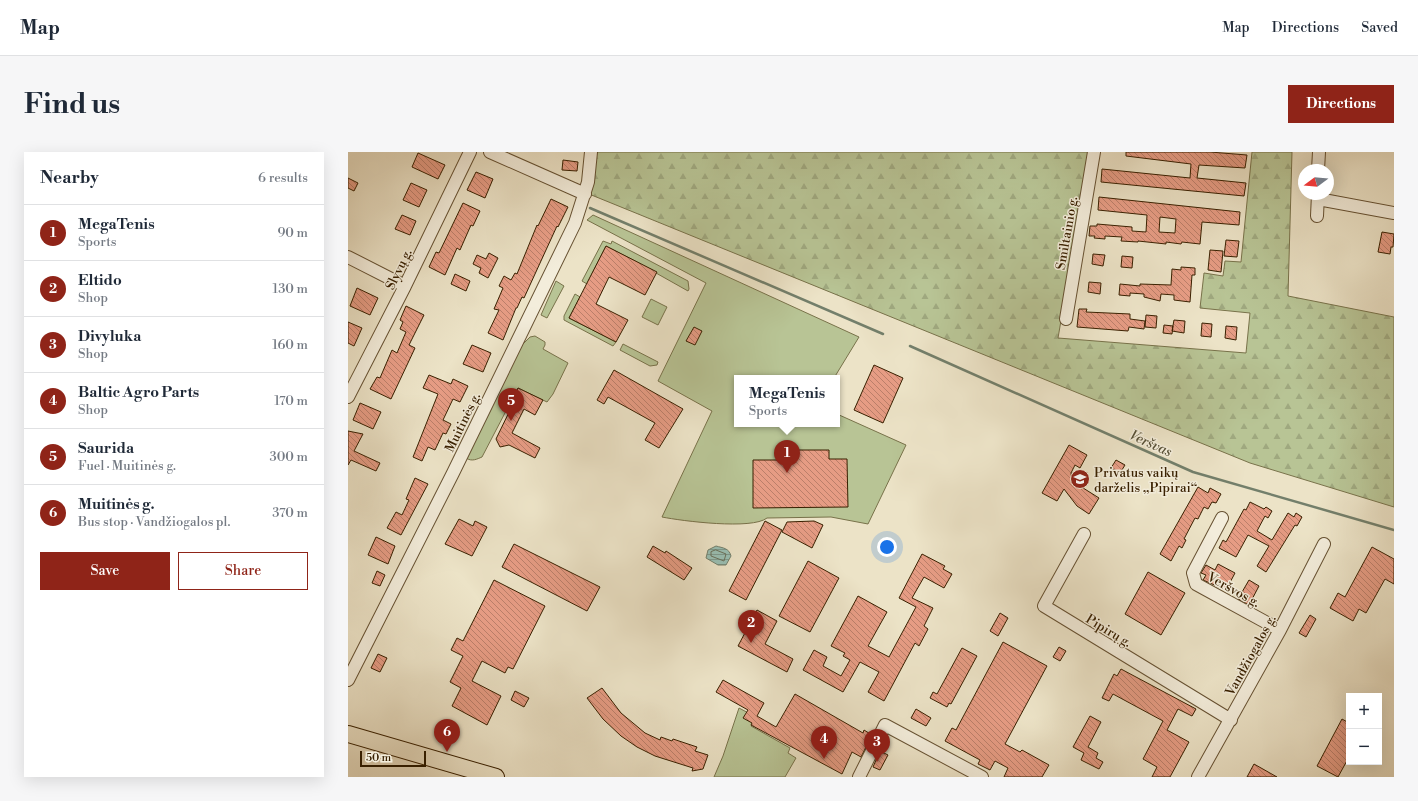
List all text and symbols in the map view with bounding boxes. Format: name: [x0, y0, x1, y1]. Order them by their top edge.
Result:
text: Map: [20, 16, 60, 40]
text: Map: [1222, 19, 1250, 37]
text: Directions: [1272, 19, 1339, 37]
text: Saved: [1361, 19, 1398, 37]
button: Directions: [1288, 85, 1394, 123]
text: Find us: [24, 87, 120, 122]
north arrow: [1298, 164, 1334, 200]
text: Nearby: [40, 167, 99, 189]
text: 6 results: [258, 170, 308, 186]
street label: Smiltainio g.: [1053, 195, 1081, 271]
text: MegaTenis: [78, 215, 155, 234]
text: 1: [50, 225, 56, 241]
text: 90 m: [277, 225, 308, 241]
text: Sports: [78, 234, 117, 250]
street label: Slyvų g.: [382, 246, 416, 293]
text: Eltido: [78, 271, 122, 290]
text: 2: [49, 281, 57, 297]
text: 130 m: [273, 281, 308, 297]
text: Shop: [78, 290, 108, 306]
text: Divyluka: [78, 327, 141, 346]
text: 3: [49, 337, 57, 353]
text: 160 m: [272, 337, 308, 353]
text: Shop: [78, 346, 108, 362]
popup: [734, 375, 840, 427]
text: Baltic Agro Parts: [78, 383, 199, 402]
text: MegaTenis: [749, 384, 825, 403]
pin: 5: [498, 388, 524, 421]
street label: Muitinės g.: [442, 390, 484, 455]
text: 4: [49, 393, 57, 409]
text: 170 m: [274, 393, 308, 409]
text: Shop: [78, 402, 108, 418]
text: Sports: [749, 403, 787, 419]
water label: Veršvas: [1127, 427, 1175, 461]
text: Saurida: [78, 439, 134, 458]
pin: 1: [774, 440, 800, 473]
text: 5: [49, 449, 57, 465]
text: 300 m: [270, 449, 308, 465]
text: Fuel · Muitinės g.: [78, 458, 176, 474]
place label: Privatus vaikų darželis „Pipirai“: [1094, 465, 1197, 496]
school or university icon: Privatus vaikų darželis „Pipirai“: [1069, 468, 1091, 490]
text: Muitinės g.: [78, 495, 155, 514]
text: 6: [49, 505, 57, 521]
text: 370 m: [272, 505, 308, 521]
text: Bus stop · Vandžiogalos pl.: [78, 514, 230, 530]
your location: [877, 537, 897, 557]
button: Save: [40, 552, 170, 590]
button: Share: [178, 552, 308, 590]
street label: Veršvos g.: [1204, 568, 1263, 611]
pin: 2: [738, 610, 764, 643]
street label: Pipirų g.: [1083, 611, 1134, 651]
street label: Vandžiogalos g.: [1222, 612, 1280, 700]
map controls: [1346, 693, 1382, 765]
button: +: [1346, 693, 1382, 729]
pin: 6: [434, 719, 460, 752]
pin: 4: [811, 726, 837, 759]
pin: 3: [864, 729, 890, 762]
button: −: [1346, 729, 1382, 765]
scale bar: [360, 749, 426, 768]
text: 50 m: [366, 751, 391, 765]

